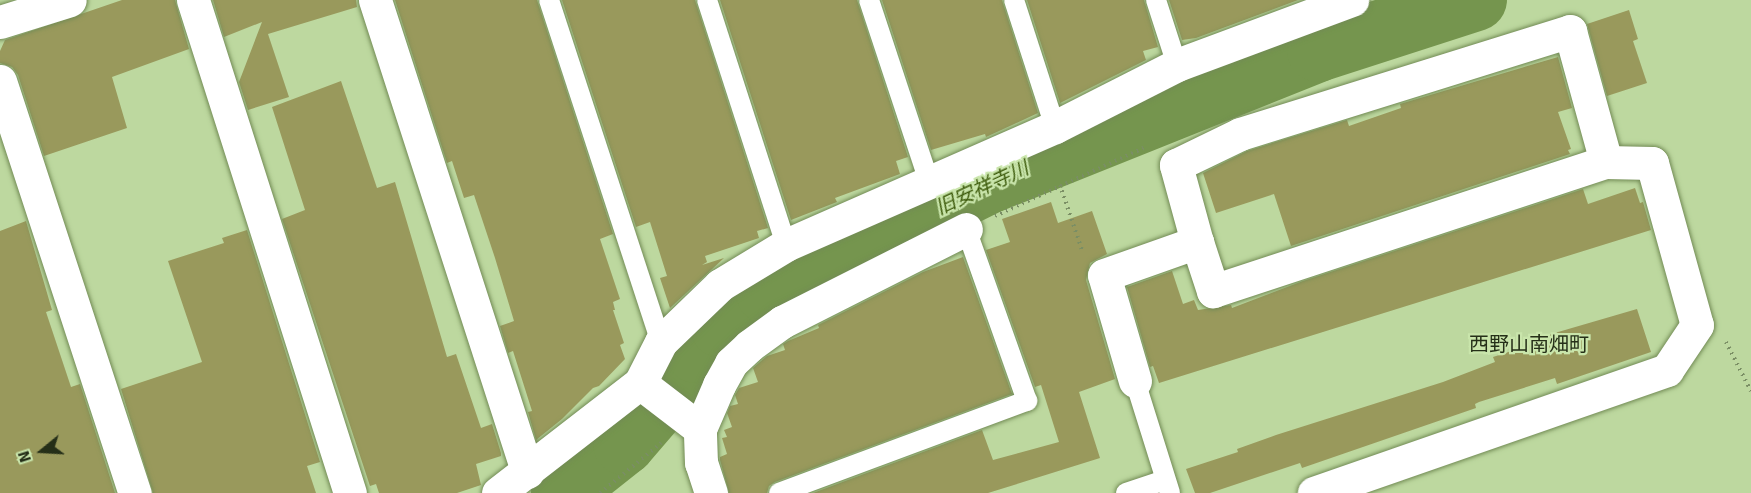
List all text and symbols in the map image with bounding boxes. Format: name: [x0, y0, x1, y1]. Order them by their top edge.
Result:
water label: 旧安祥寺川: [932, 156, 1032, 220]
district label: 西野山南畑町: [1469, 332, 1589, 356]
north arrow: [12, 421, 72, 481]
text: N: [14, 448, 36, 465]

